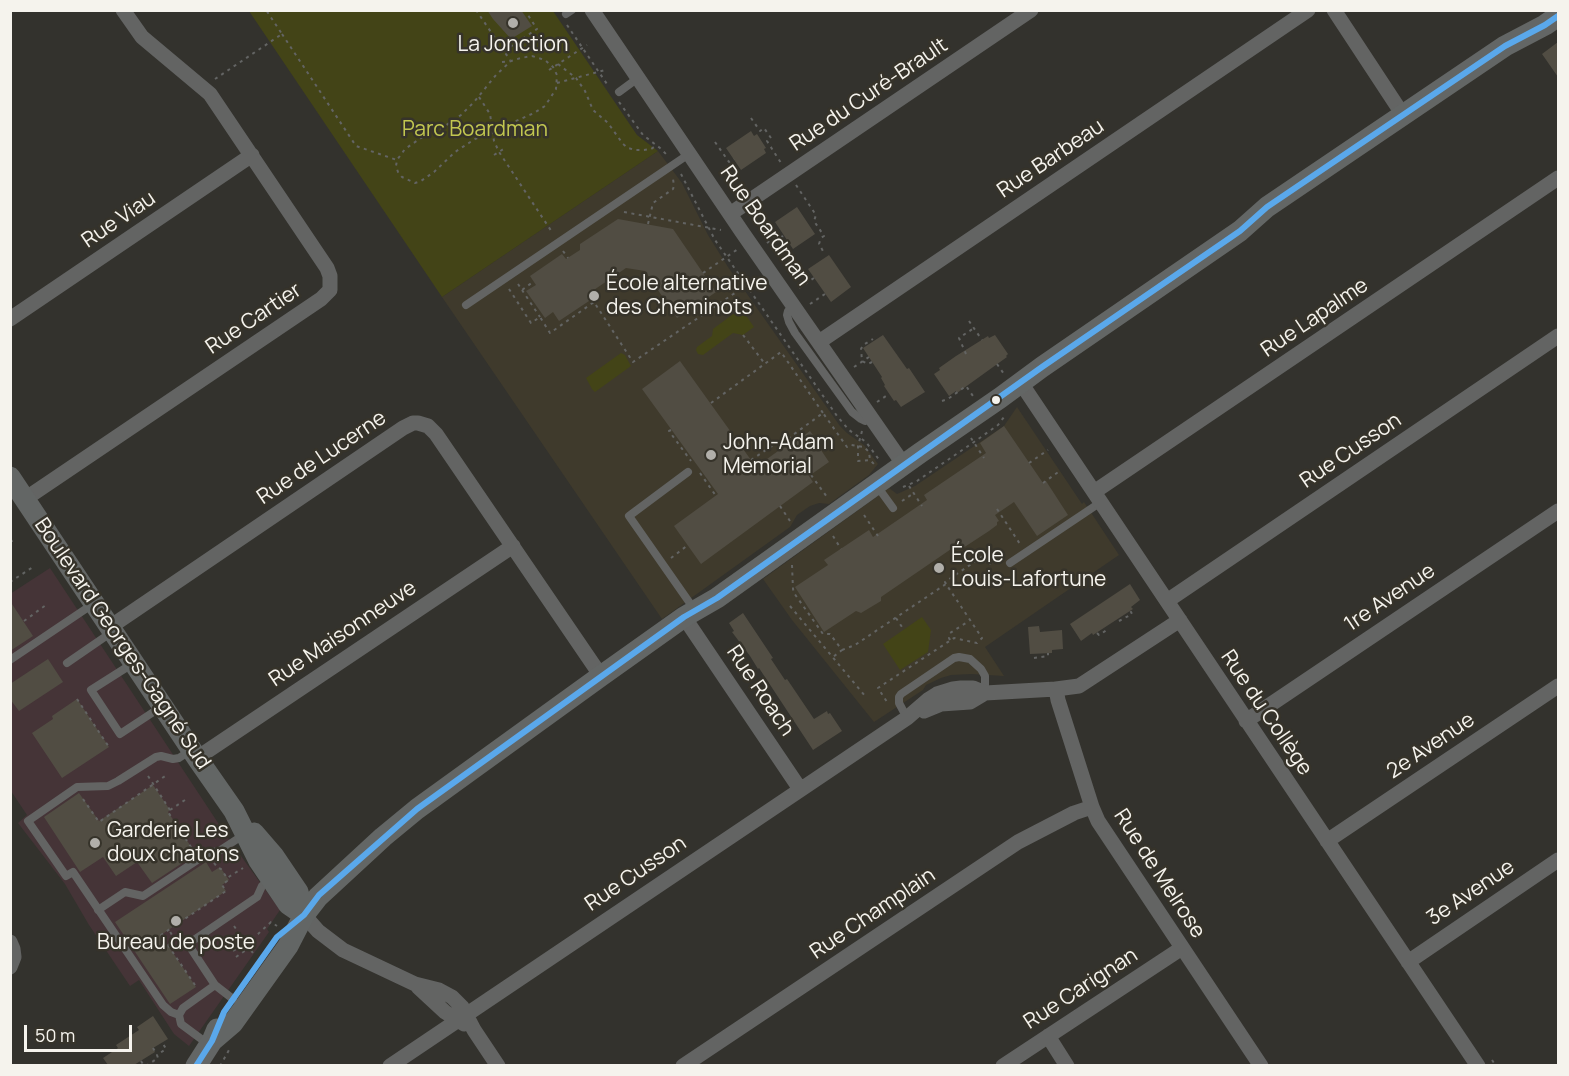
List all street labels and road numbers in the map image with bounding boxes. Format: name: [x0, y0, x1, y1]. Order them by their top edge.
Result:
street label: Rue du Curé-Brault: [785, 33, 953, 157]
street label: Rue Barbeau: [993, 114, 1109, 204]
street label: Rue Boardman: [714, 161, 816, 291]
street label: Rue Viau: [77, 186, 161, 254]
street label: Rue Lapalme: [1257, 273, 1373, 363]
street label: Rue Cartier: [202, 278, 306, 360]
street label: Rue de Lucerne: [253, 406, 391, 510]
street label: Rue Cusson: [1296, 408, 1406, 494]
street label: Boulevard Georges-Gagné Sud: [28, 514, 216, 774]
street label: 1re Avenue: [1340, 558, 1440, 638]
street label: Rue Maisonneuve: [265, 575, 421, 693]
street label: Rue Roach: [721, 641, 799, 741]
street label: Rue du Collège: [1215, 646, 1317, 780]
street label: 2e Avenue: [1382, 708, 1480, 784]
street label: Rue de Melrose: [1108, 805, 1210, 943]
street label: Rue Cusson: [581, 831, 691, 917]
street label: 3e Avenue: [1423, 855, 1519, 931]
street label: Rue Champlain: [806, 863, 940, 965]
street label: Rue Carignan: [1019, 943, 1143, 1035]

